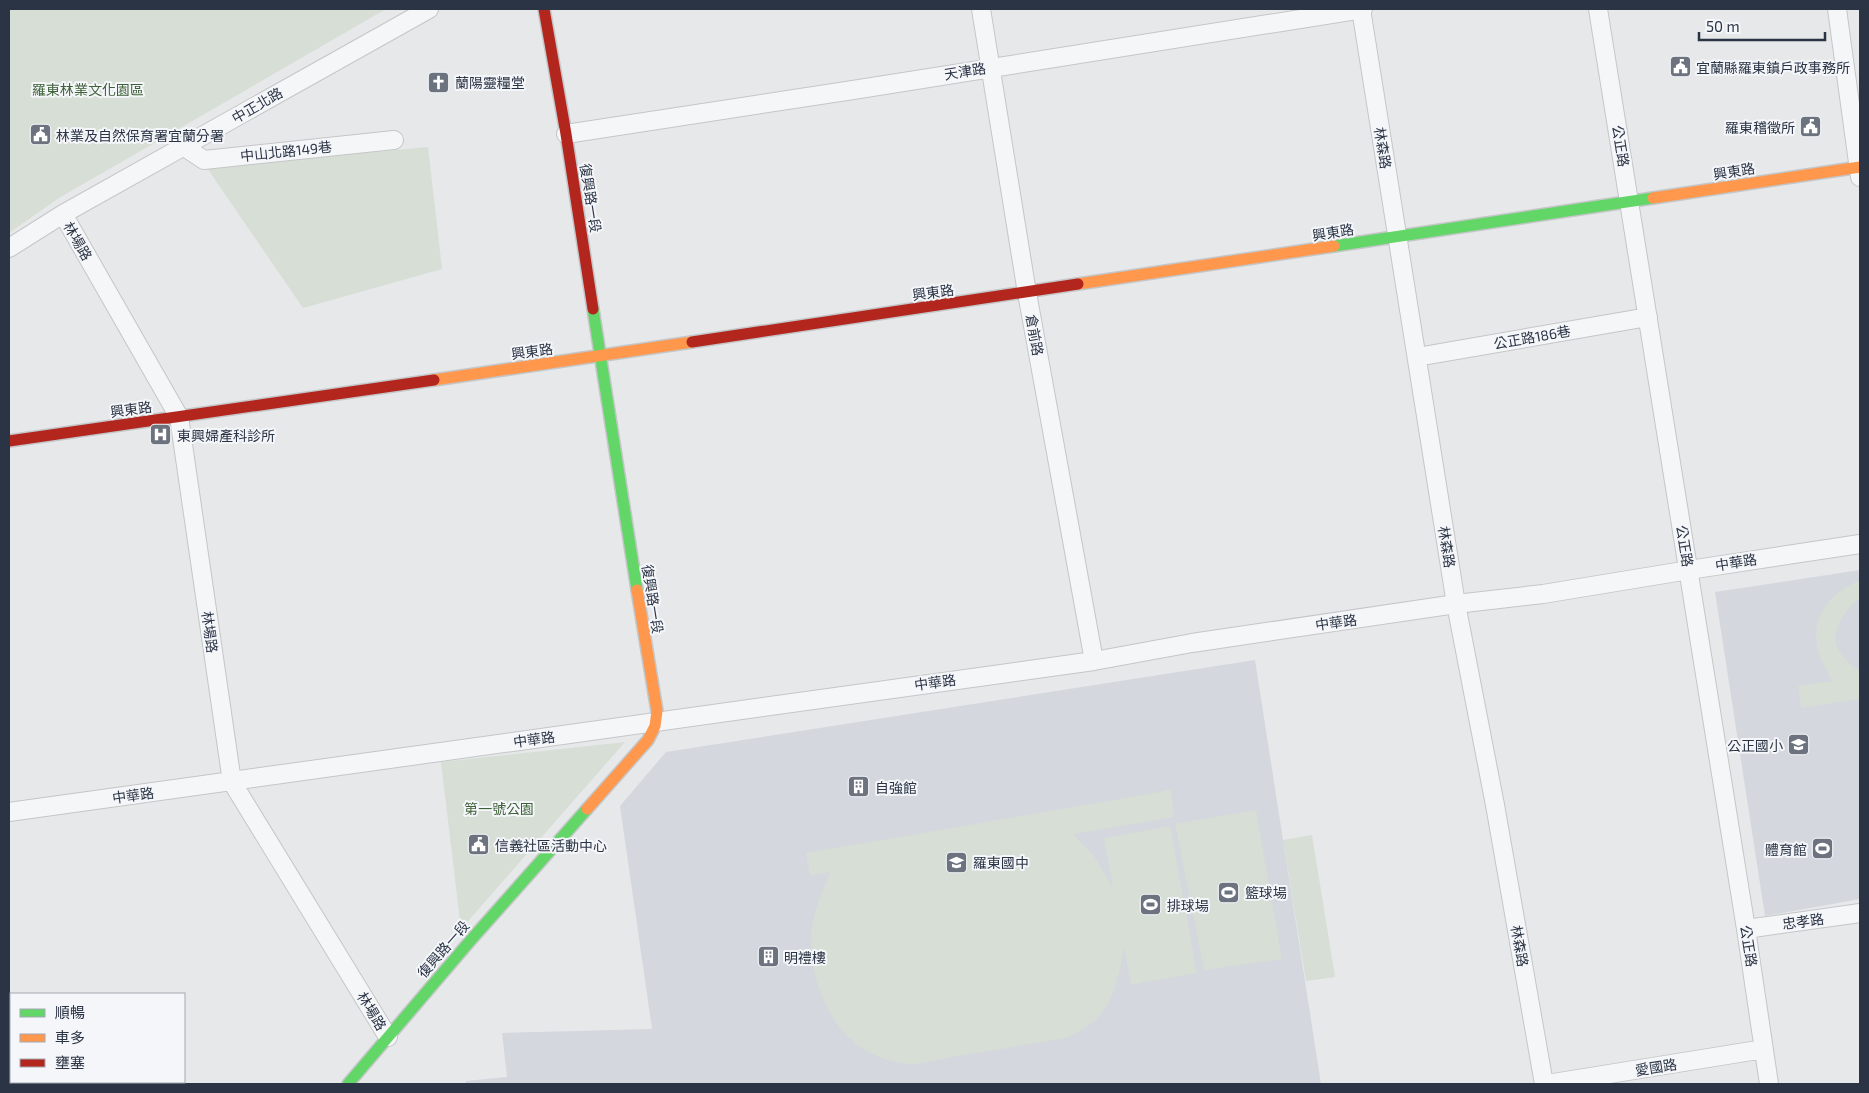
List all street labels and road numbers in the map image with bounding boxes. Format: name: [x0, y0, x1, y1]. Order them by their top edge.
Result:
street label: 天津路: [943, 59, 987, 83]
street label: 中正北路: [229, 84, 285, 126]
street label: 公正路: [1609, 124, 1633, 168]
street label: 林森路: [1371, 126, 1395, 170]
street label: 中山北路149巷: [239, 138, 333, 164]
street label: 興東路: [1712, 159, 1756, 183]
street label: 復興路一段: [577, 162, 605, 234]
street label: 林場路: [60, 219, 96, 263]
street label: 興東路: [1311, 220, 1355, 244]
street label: 興東路: [911, 281, 955, 303]
street label: 倉前路: [1023, 313, 1047, 357]
street label: 公正路186巷: [1492, 322, 1572, 352]
street label: 興東路: [510, 340, 554, 362]
street label: 興東路: [109, 398, 153, 420]
street label: 公正路: [1673, 524, 1697, 568]
street label: 林森路: [1435, 525, 1459, 569]
street label: 中華路: [1714, 550, 1758, 574]
street label: 復興路一段: [639, 563, 667, 635]
street label: 林場路: [199, 610, 221, 654]
street label: 中華路: [1314, 611, 1358, 633]
street label: 中華路: [913, 671, 957, 693]
street label: 中華路: [512, 728, 556, 750]
street label: 中華路: [111, 784, 155, 806]
street label: 忠孝路: [1781, 910, 1825, 932]
street label: 復興路一段: [414, 917, 472, 981]
street label: 林森路: [1508, 924, 1532, 968]
street label: 公正路: [1737, 924, 1761, 968]
street label: 林場路: [354, 989, 390, 1033]
street label: 愛國路: [1634, 1055, 1678, 1079]

